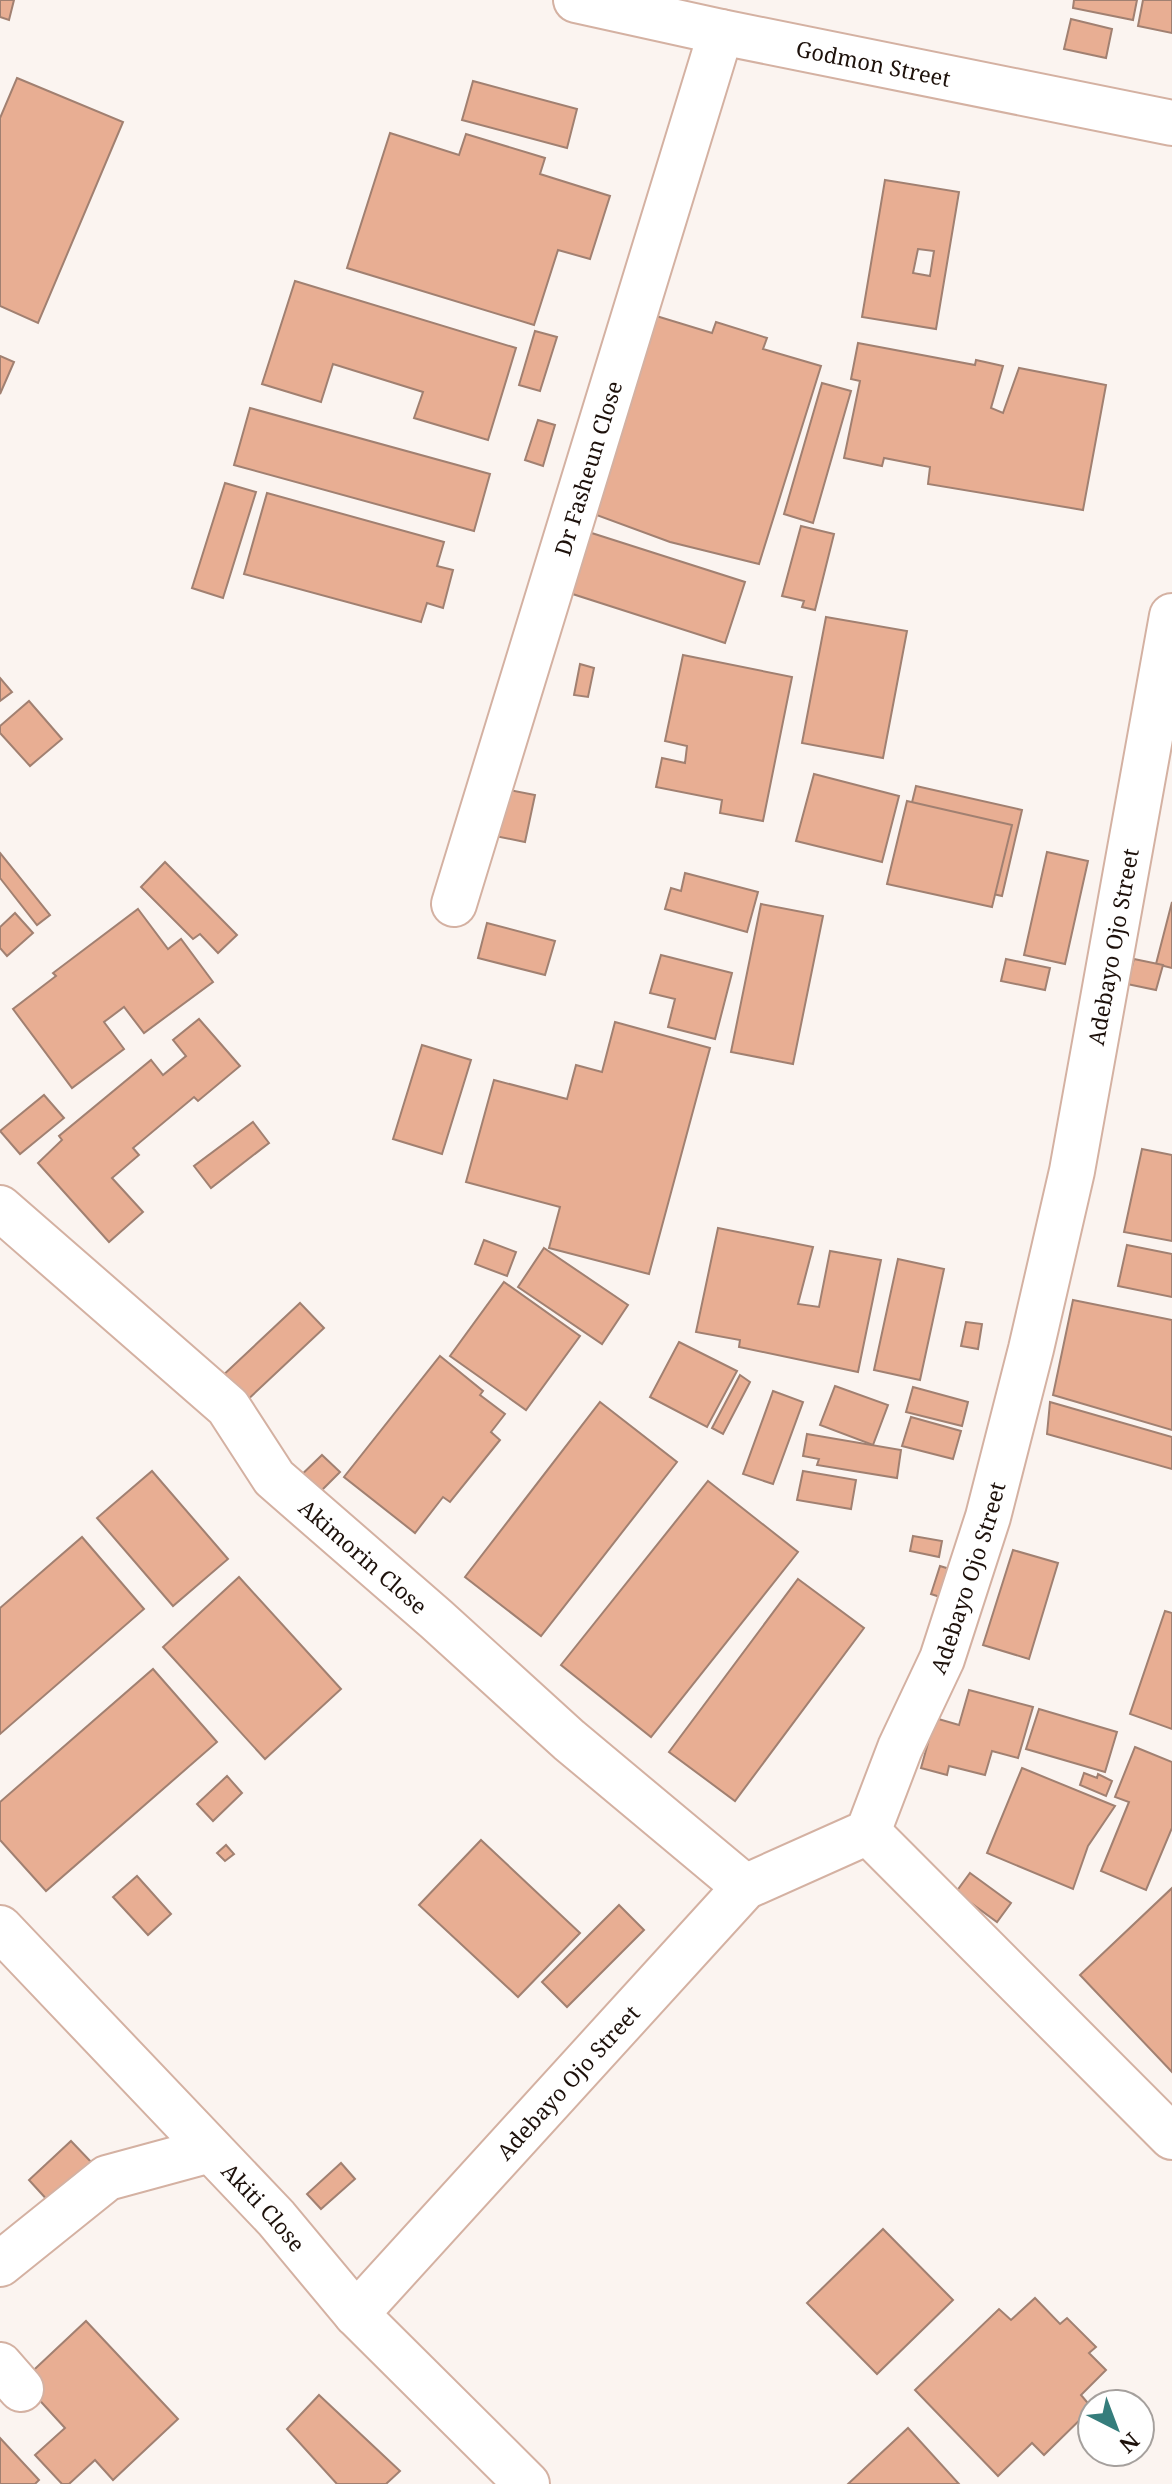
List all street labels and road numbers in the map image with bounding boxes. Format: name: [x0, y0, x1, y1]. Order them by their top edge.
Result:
street label: Godmon Street: [794, 33, 953, 93]
street label: Dr Fasheun Close: [547, 377, 628, 559]
street label: Adebayo Ojo Street: [1080, 846, 1145, 1047]
street label: Adebayo Ojo Street: [922, 1478, 1011, 1678]
street label: Akimorin Close: [293, 1492, 434, 1620]
street label: Adebayo Ojo Street: [489, 1998, 646, 2166]
street label: Akiti Close: [216, 2156, 313, 2258]

